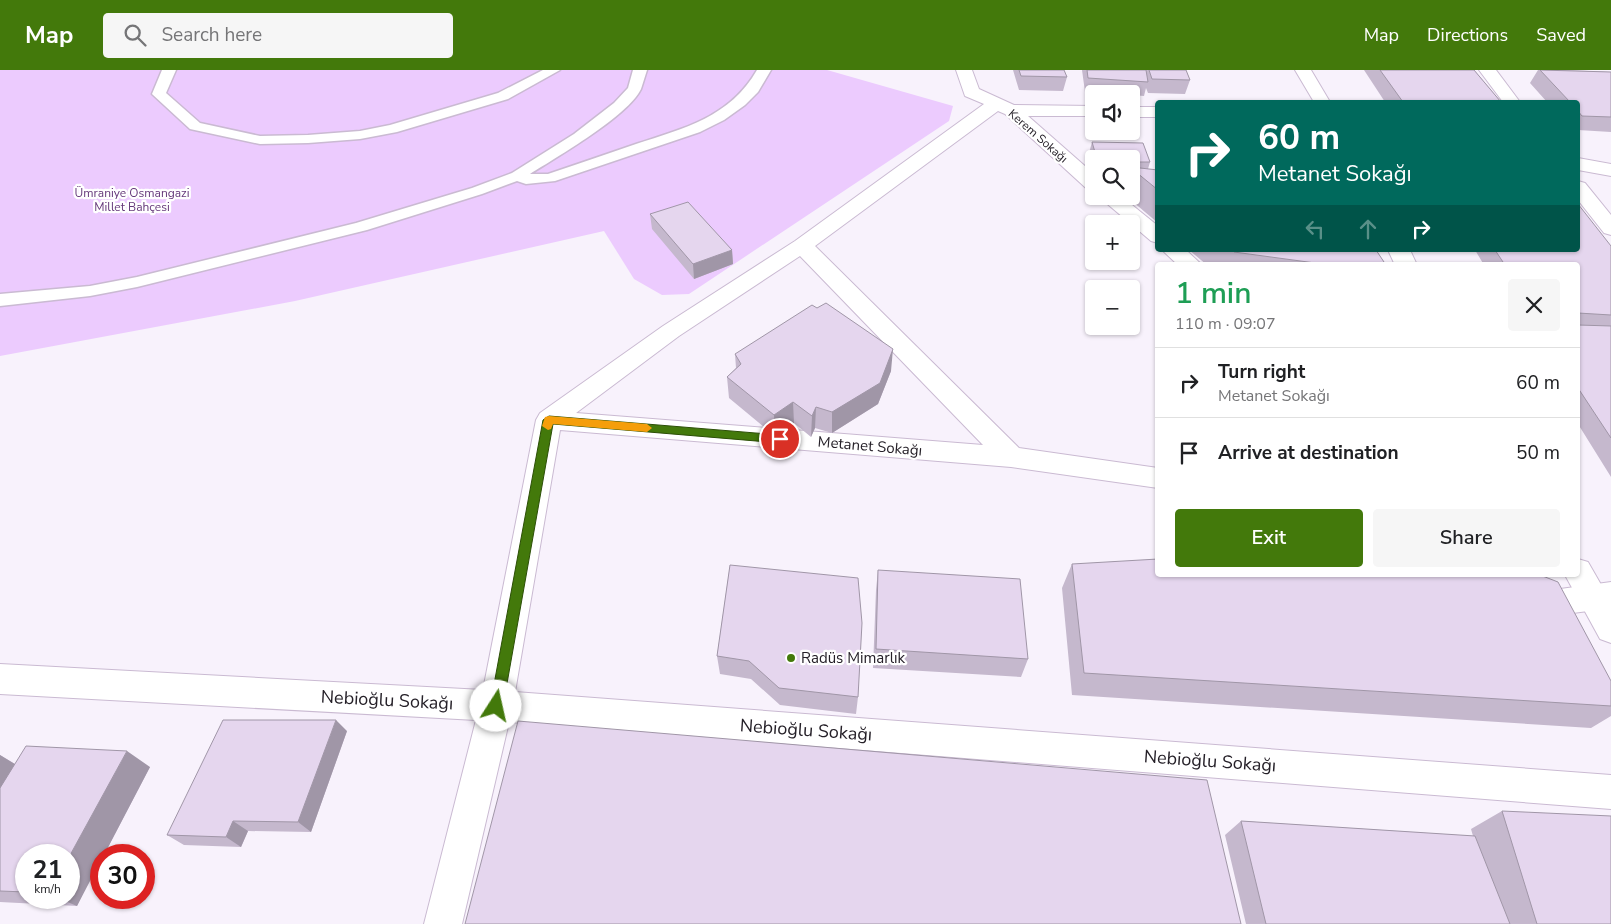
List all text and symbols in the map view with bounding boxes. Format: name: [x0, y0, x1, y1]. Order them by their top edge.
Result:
search box: [103, 13, 453, 58]
text: Map: [25, 19, 73, 51]
icon: search: [121, 21, 149, 49]
text: Search here: [161, 22, 262, 48]
text: Map: [1364, 23, 1399, 47]
text: Directions: [1427, 23, 1508, 47]
text: Saved: [1536, 23, 1586, 47]
map controls: [1085, 85, 1140, 335]
button: sound: [1085, 85, 1140, 140]
street label: Kerem Sokağı: [1005, 106, 1071, 166]
text: 60 m: [1258, 114, 1340, 161]
icon: right: [1175, 120, 1240, 185]
button: search: [1085, 150, 1140, 205]
text: Metanet Sokağı: [1258, 159, 1412, 189]
park label: Ümraniye Osmangazi Millet Bahçesi: [75, 185, 189, 215]
button: +: [1085, 215, 1140, 270]
icon: left: [1301, 215, 1329, 243]
icon: ahead: [1354, 215, 1382, 243]
icon: right: [1407, 215, 1435, 243]
text: 1 min: [1175, 273, 1251, 314]
button: close: [1508, 279, 1560, 331]
button: −: [1085, 280, 1140, 335]
text: 110 m · 09:07: [1175, 313, 1276, 335]
text: Turn right: [1218, 359, 1305, 385]
icon: right: [1175, 369, 1203, 397]
text: 60 m: [1516, 370, 1560, 396]
text: Metanet Sokağı: [1218, 385, 1330, 407]
pin: [759, 418, 801, 460]
icon: arrive: [766, 425, 794, 453]
street label: Metanet Sokağı: [817, 431, 923, 461]
icon: arrive: [1175, 439, 1203, 467]
text: Arrive at destination: [1218, 440, 1399, 466]
text: 50 m: [1516, 440, 1560, 466]
button: Exit: [1175, 509, 1363, 567]
button: Share: [1373, 509, 1560, 567]
place label: Radüs Mimarlık: [801, 648, 906, 668]
marker: Radüs Mimarlık: [785, 652, 797, 664]
position arrow: [469, 679, 521, 731]
street label: Nebioğlu Sokağı: [320, 685, 454, 715]
street label: Nebioğlu Sokağı: [739, 713, 873, 747]
street label: Nebioğlu Sokağı: [1143, 744, 1277, 778]
speed limit sign: 30: [90, 844, 155, 909]
text: 21: [32, 853, 63, 887]
text: km/h: [34, 881, 61, 897]

